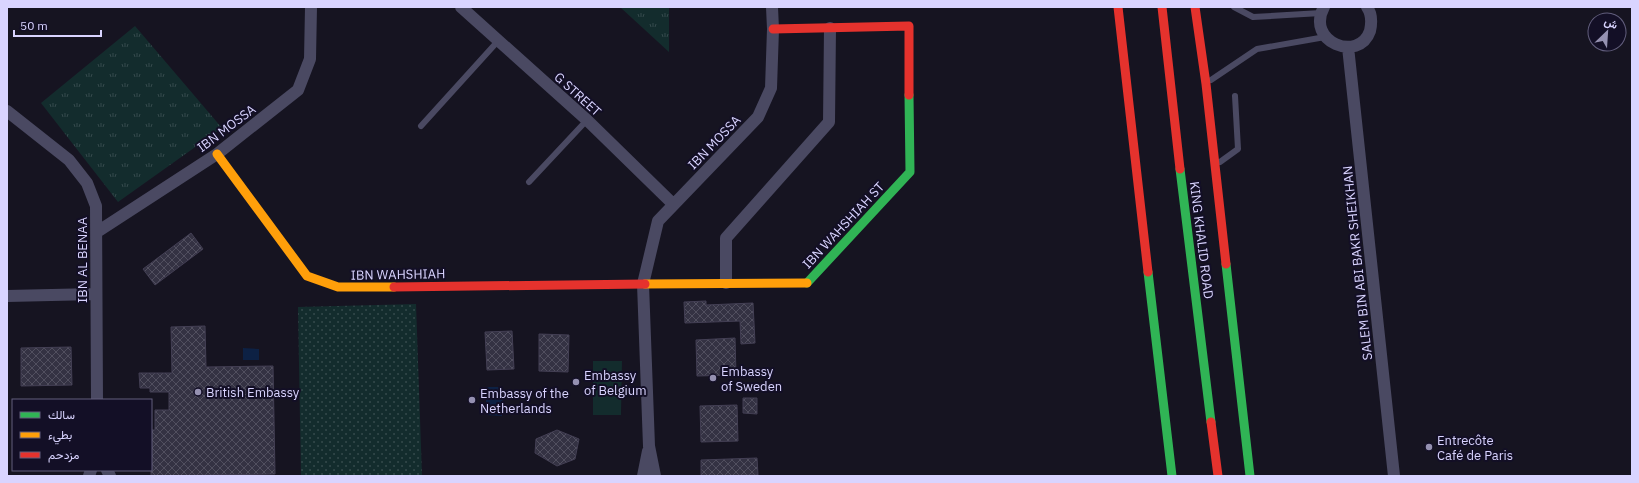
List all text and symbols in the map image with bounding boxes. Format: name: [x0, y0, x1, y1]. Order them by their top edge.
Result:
scale bar: [14, 12, 101, 38]
north arrow: [1587, 12, 1627, 52]
text: ش: [1602, 14, 1620, 32]
text: 50 m: [20, 18, 48, 33]
street label: G STREET: [550, 69, 605, 120]
street label: IBN MOSSA: [194, 100, 260, 156]
street label: IBN MOSSA: [684, 111, 745, 173]
street label: SALEM BIN ABI BAKR SHEIKHAN: [1339, 165, 1376, 361]
street label: IBN WAHSHIAH ST: [799, 178, 888, 272]
street label: KING KHALID ROAD: [1186, 180, 1217, 300]
street label: IBN AL BENAA: [74, 216, 91, 303]
street label: IBN WAHSHIAH: [351, 265, 445, 284]
place label: Embassy of Sweden: [721, 363, 782, 395]
place label: Embassy of Belgium: [584, 367, 647, 399]
marker: Embassy of Sweden: [708, 373, 718, 383]
marker: Embassy of Belgium: [571, 377, 581, 387]
place label: British Embassy: [206, 384, 300, 401]
place label: Embassy of the Netherlands: [480, 385, 569, 417]
marker: British Embassy: [193, 387, 203, 397]
marker: Embassy of the Netherlands: [467, 395, 477, 405]
legend: [12, 399, 152, 471]
text: سالك: [48, 407, 75, 422]
text: بطيء: [48, 427, 72, 445]
place label: Entrecôte Café de Paris: [1437, 432, 1513, 464]
marker: Entrecôte Café de Paris: [1424, 442, 1434, 452]
text: مزدحم: [48, 447, 79, 463]

